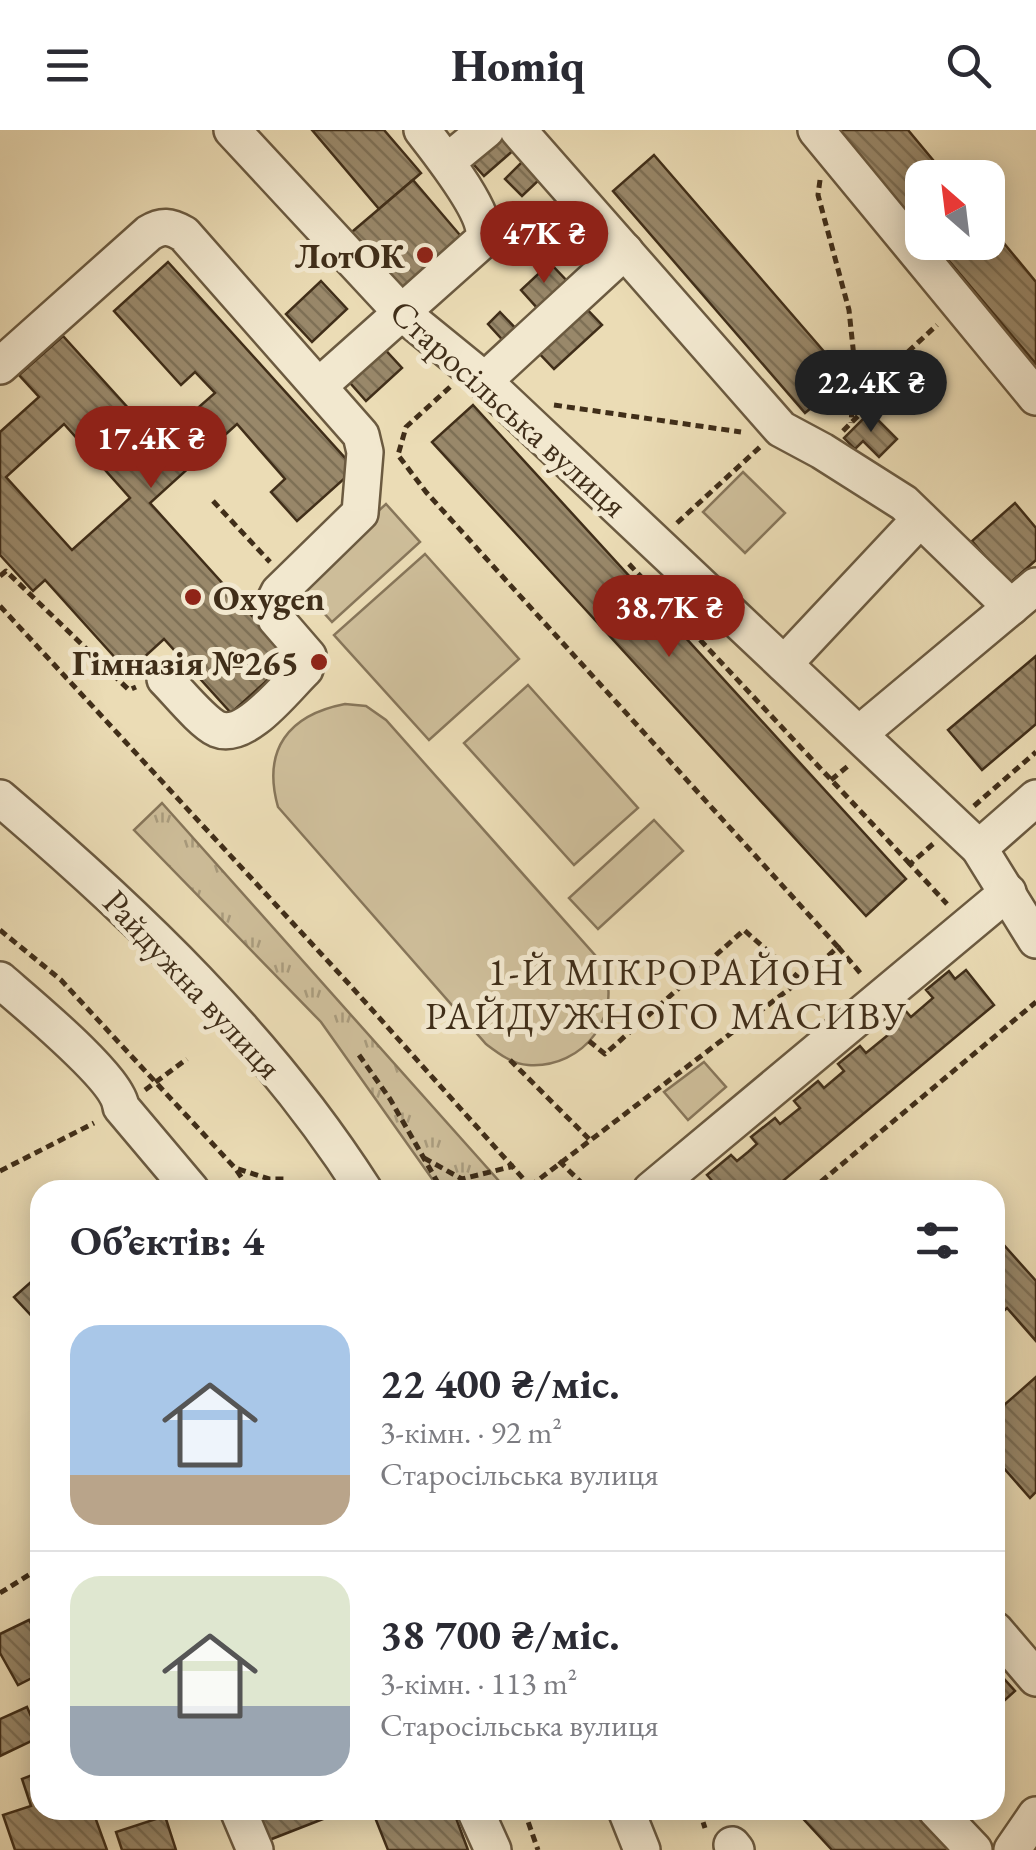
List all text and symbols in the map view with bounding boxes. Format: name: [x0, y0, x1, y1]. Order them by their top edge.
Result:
text: Homiq: [451, 36, 585, 94]
icon: menu: [40, 38, 95, 93]
icon: search: [941, 38, 996, 93]
north arrow: [905, 160, 1005, 260]
map controls: [905, 160, 1005, 260]
pin: 47K ₴: [474, 201, 614, 286]
text: 47K ₴: [502, 212, 586, 254]
place label: ЛотОК: [294, 233, 406, 278]
marker: ЛотОК: [414, 244, 436, 266]
street label: Старосільська вулиця: [380, 289, 637, 527]
pin: 22.4K ₴: [779, 350, 963, 435]
text: 22.4K ₴: [817, 361, 925, 403]
pin: 17.4K ₴: [59, 406, 243, 491]
text: 17.4K ₴: [97, 417, 205, 459]
place label: Oxygen: [213, 575, 325, 620]
pin: 38.7K ₴: [577, 575, 761, 660]
marker: Oxygen: [182, 586, 204, 608]
text: 38.7K ₴: [615, 586, 723, 628]
place label: Гімназія №265: [72, 640, 299, 685]
marker: Гімназія №265: [308, 651, 330, 673]
street label: Райдужна вулиця: [93, 880, 292, 1089]
district label: 1-Й МІКРОРАЙОН РАЙДУЖНОГО МАСИВУ: [425, 947, 909, 1040]
text: Об’єктів: 4: [70, 1213, 264, 1268]
icon: filters: [910, 1213, 965, 1268]
text: 22 400 ₴/міс.: [380, 1356, 620, 1411]
icon: home: [150, 1365, 270, 1485]
text: 3-кімн. · 92 m²: [380, 1411, 562, 1453]
text: Старосільська вулиця: [380, 1453, 659, 1495]
text: 38 700 ₴/міс.: [380, 1607, 620, 1662]
icon: home: [150, 1616, 270, 1736]
text: 3-кімн. · 113 m²: [380, 1662, 577, 1704]
text: Старосільська вулиця: [380, 1704, 659, 1746]

